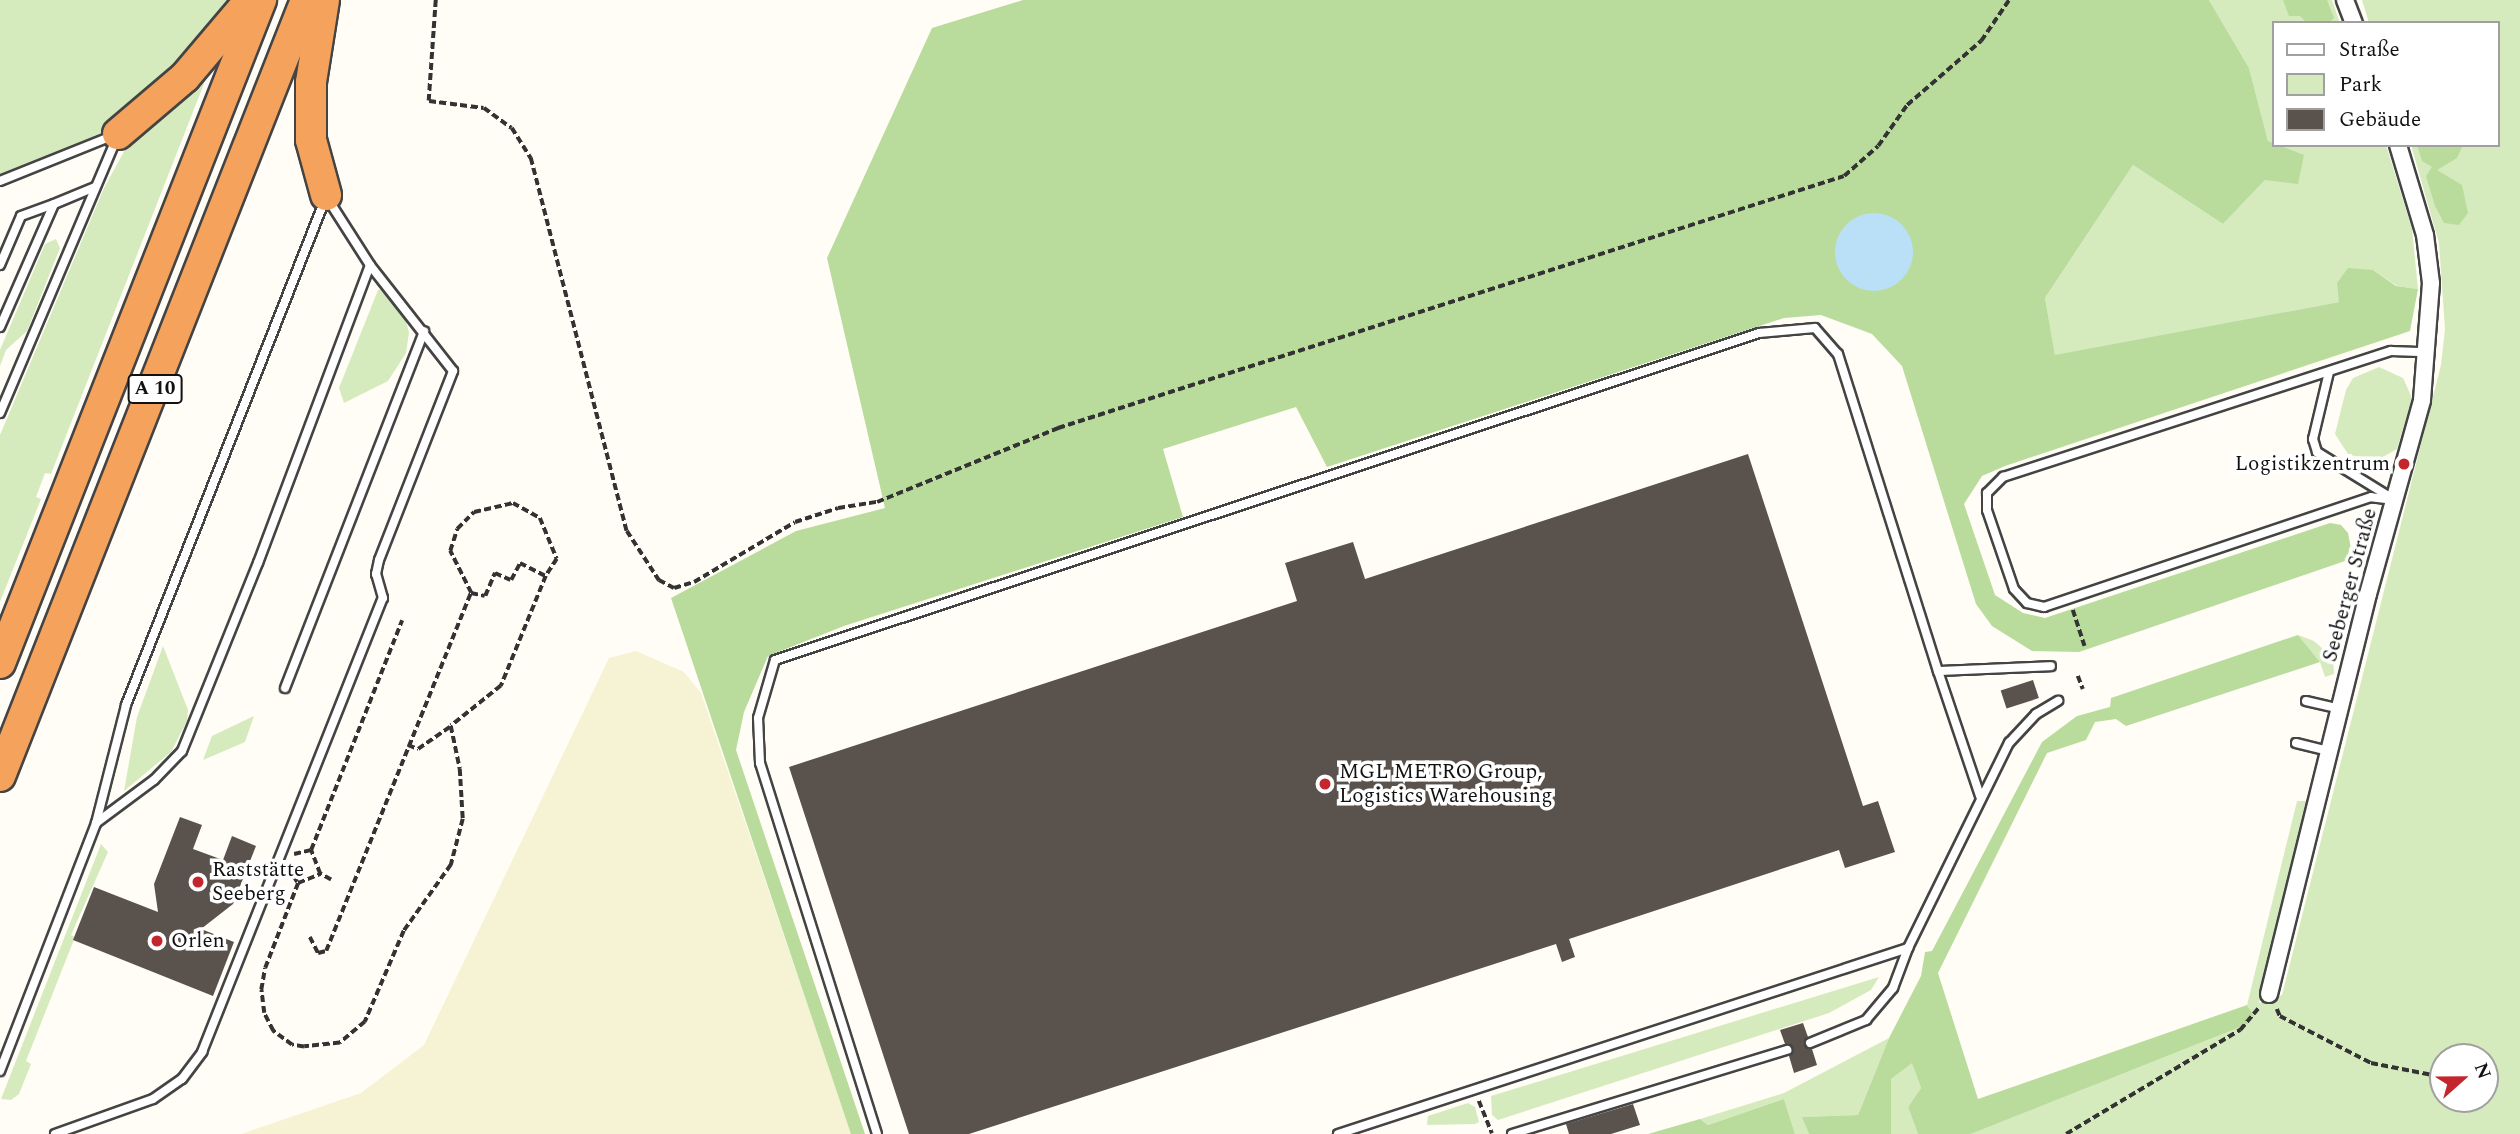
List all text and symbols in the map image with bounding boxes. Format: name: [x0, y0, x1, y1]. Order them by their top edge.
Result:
legend: [2272, 21, 2499, 147]
text: Straße: [2339, 34, 2400, 66]
text: Park: [2339, 69, 2382, 101]
text: Gebäude: [2339, 104, 2421, 136]
road number: A 10: [127, 374, 183, 404]
place label: Logistikzentrum: [2235, 451, 2390, 477]
marker: Logistikzentrum: [2396, 456, 2412, 472]
street label: Seeberger Straße: [2317, 505, 2383, 665]
place label: MGL METRO Group, Logistics Warehousing: [1339, 759, 1552, 809]
marker: MGL METRO Group, Logistics Warehousing: [1317, 776, 1333, 792]
place label: Raststätte Seeberg: [212, 857, 304, 907]
marker: Raststätte Seeberg: [190, 874, 206, 890]
place label: Orlen: [171, 928, 225, 954]
marker: Orlen: [149, 933, 165, 949]
north arrow: [2429, 1043, 2499, 1113]
text: N: [2466, 1059, 2499, 1083]

